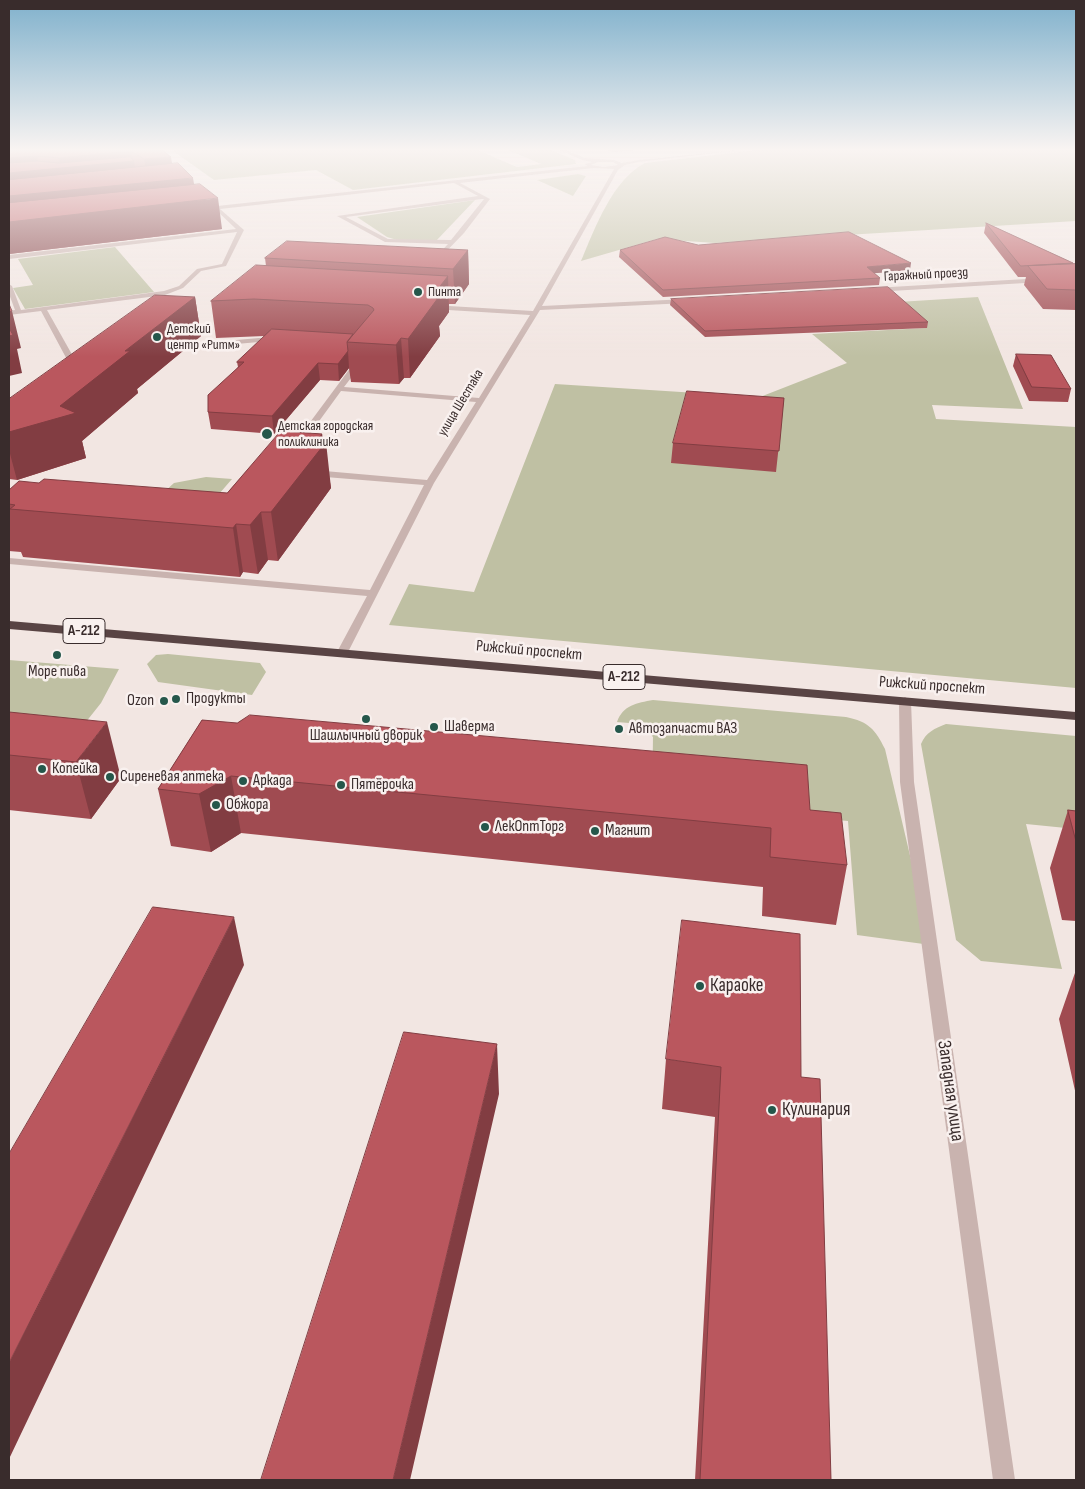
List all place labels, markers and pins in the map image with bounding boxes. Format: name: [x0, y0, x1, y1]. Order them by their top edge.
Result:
place label: Пинта: [428, 284, 461, 300]
marker: Пинта: [412, 286, 424, 298]
place label: Детский центр «Ритм»: [167, 321, 240, 354]
marker: Детский центр «Ритм»: [151, 331, 163, 343]
place label: Детская городская поликлиника: [278, 418, 373, 451]
marker: Детская городская поликлиника: [260, 427, 274, 441]
marker: Море пива: [51, 649, 63, 661]
place label: Море пива: [28, 662, 86, 682]
place label: Продукты: [186, 689, 246, 709]
place label: Ozon: [127, 691, 154, 711]
marker: Продукты: [170, 693, 182, 705]
marker: Ozon: [158, 695, 170, 707]
marker: Шашлычный дворик: [360, 713, 372, 725]
place label: Шаверма: [444, 717, 495, 737]
place label: Автозапчасти ВАЗ: [629, 719, 737, 739]
marker: Шаверма: [428, 721, 440, 733]
marker: Автозапчасти ВАЗ: [613, 723, 625, 735]
place label: Шашлычный дворик: [310, 726, 422, 746]
place label: Копейка: [52, 759, 98, 779]
marker: Копейка: [36, 763, 48, 775]
place label: Сиреневая аптека: [120, 767, 224, 787]
marker: Сиреневая аптека: [104, 771, 116, 783]
place label: Аркада: [253, 771, 292, 791]
marker: Аркада: [237, 775, 249, 787]
place label: Пятёрочка: [351, 775, 414, 795]
marker: Пятёрочка: [335, 779, 347, 791]
place label: Обжора: [226, 795, 268, 815]
marker: Обжора: [210, 799, 222, 811]
place label: ЛекОптТорг: [495, 817, 564, 837]
marker: ЛекОптТорг: [479, 821, 491, 833]
place label: Магнит: [605, 821, 650, 841]
marker: Магнит: [589, 825, 601, 837]
place label: Караоке: [710, 975, 763, 997]
marker: Караоке: [694, 980, 706, 992]
place label: Кулинария: [782, 1099, 850, 1121]
marker: Кулинария: [766, 1104, 778, 1116]

